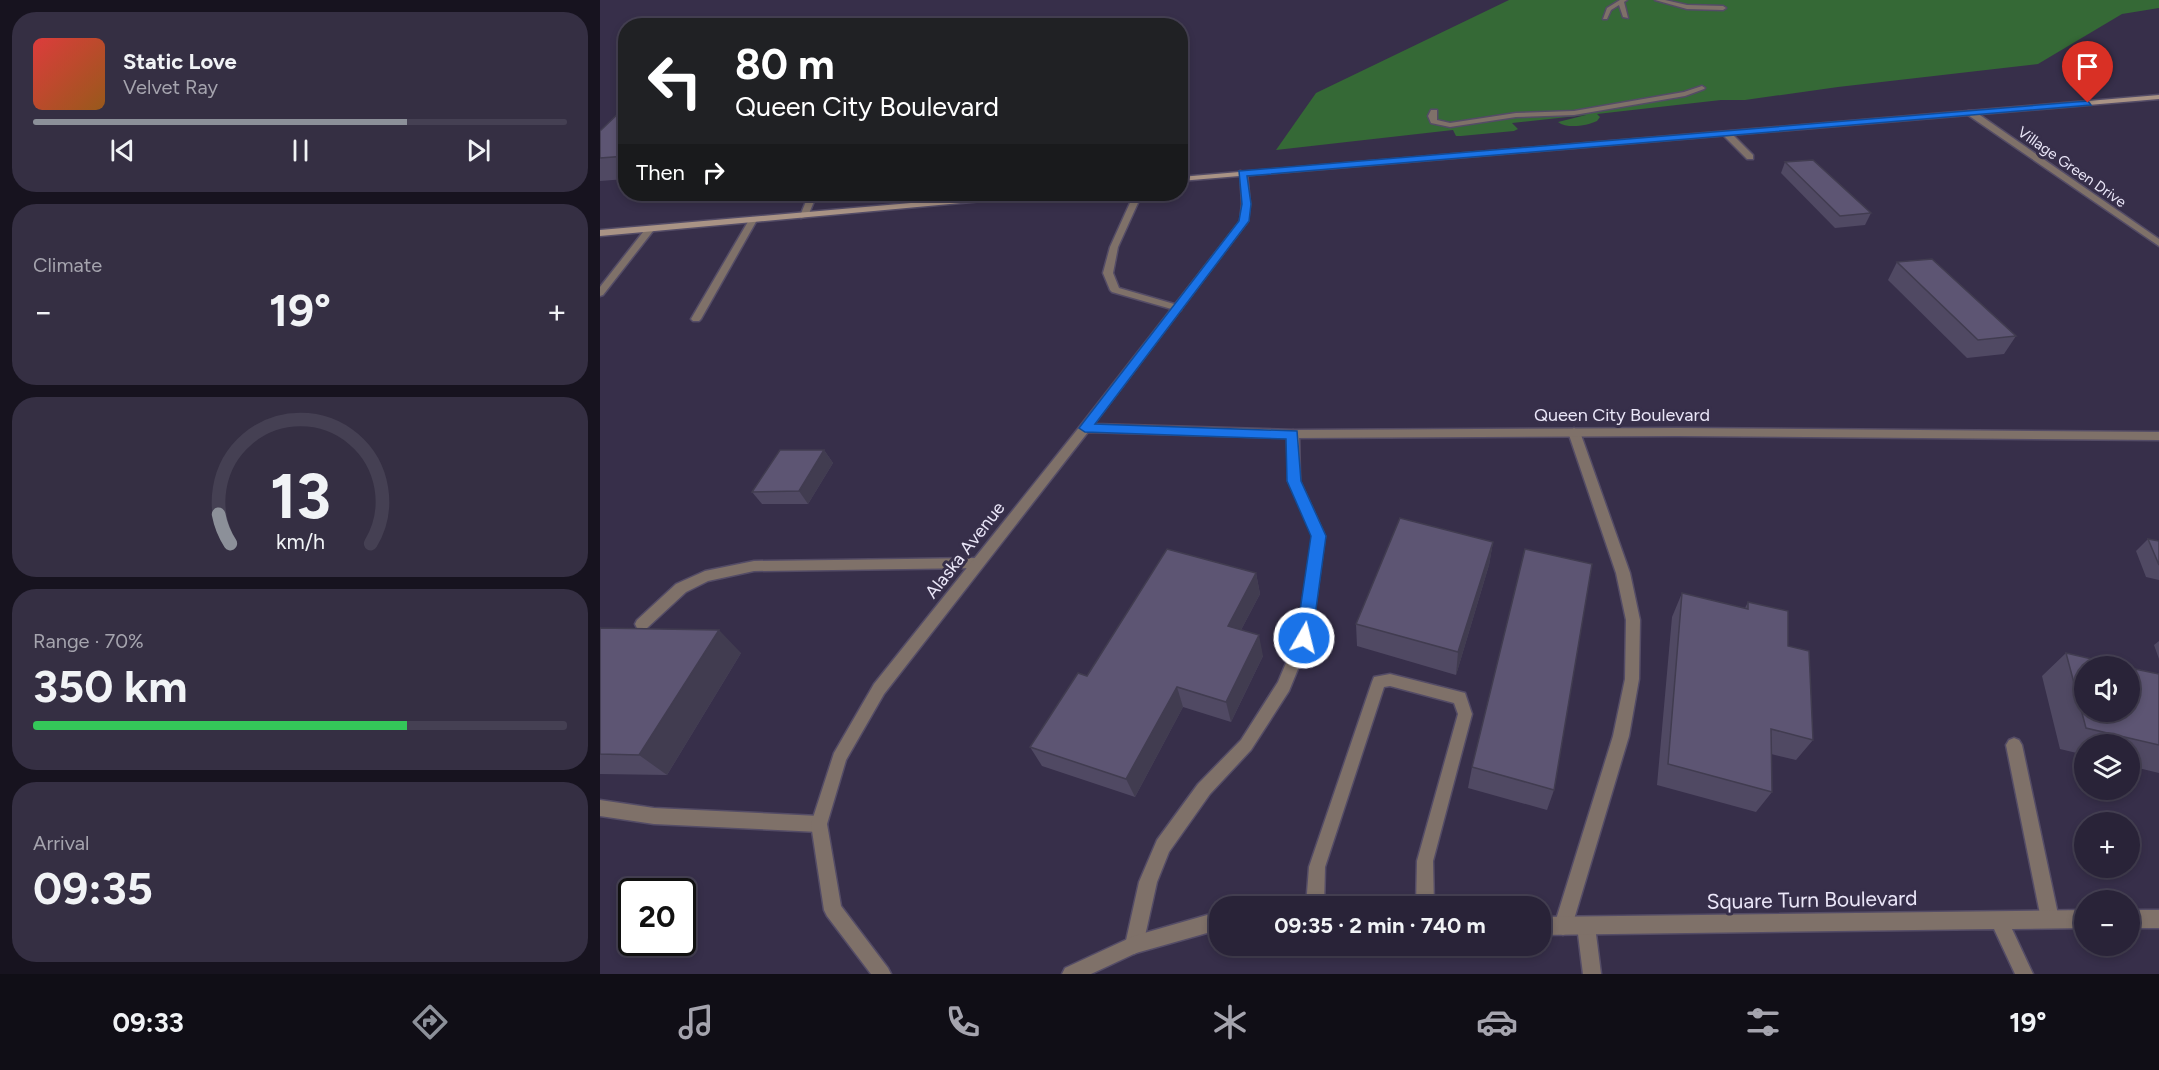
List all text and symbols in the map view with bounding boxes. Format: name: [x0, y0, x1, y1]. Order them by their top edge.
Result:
text: 80 m: [735, 39, 835, 90]
pin: [2062, 41, 2113, 103]
icon: left: [636, 42, 714, 120]
text: Static Love: [123, 48, 237, 75]
icon: arrive: [2071, 50, 2104, 83]
text: Velvet Ray: [123, 75, 218, 99]
text: Queen City Boulevard: [735, 90, 999, 123]
street label: Village Green Drive: [2014, 123, 2130, 211]
icon: previous: [106, 134, 139, 167]
icon: pause: [284, 134, 317, 167]
icon: next: [462, 134, 495, 167]
icon: right: [697, 156, 730, 189]
text: Then: [636, 159, 685, 186]
text: Climate: [33, 253, 102, 277]
text: 19°: [269, 283, 331, 337]
text: −: [33, 292, 54, 331]
text: +: [546, 292, 567, 331]
street label: Queen City Boulevard: [1534, 404, 1710, 426]
text: 13: [269, 459, 331, 534]
street label: Alaska Avenue: [920, 497, 1010, 603]
text: km/h: [276, 529, 324, 554]
position arrow: [1272, 606, 1336, 670]
text: Range · 70%: [33, 629, 144, 653]
map controls: [2074, 656, 2140, 956]
button: sound: [2074, 656, 2140, 722]
text: 350 km: [33, 659, 188, 713]
button: layers: [2074, 734, 2140, 800]
button: +: [2074, 812, 2140, 878]
text: Arrival: [33, 831, 89, 855]
text: 09:35: [33, 861, 153, 915]
speed limit sign: 20: [618, 878, 696, 956]
street label: Square Turn Boulevard: [1706, 885, 1918, 914]
button: −: [2074, 890, 2140, 956]
text: 09:35 · 2 min · 740 m: [1274, 912, 1486, 939]
icon: directions: [409, 1001, 451, 1043]
icon: music: [675, 1001, 717, 1043]
icon: phone: [942, 1001, 984, 1043]
icon: climate: [1209, 1001, 1251, 1043]
icon: car: [1476, 1001, 1518, 1043]
icon: filters: [1742, 1001, 1784, 1043]
text: 09:33: [112, 1006, 184, 1039]
text: 19°: [2009, 1006, 2047, 1039]

